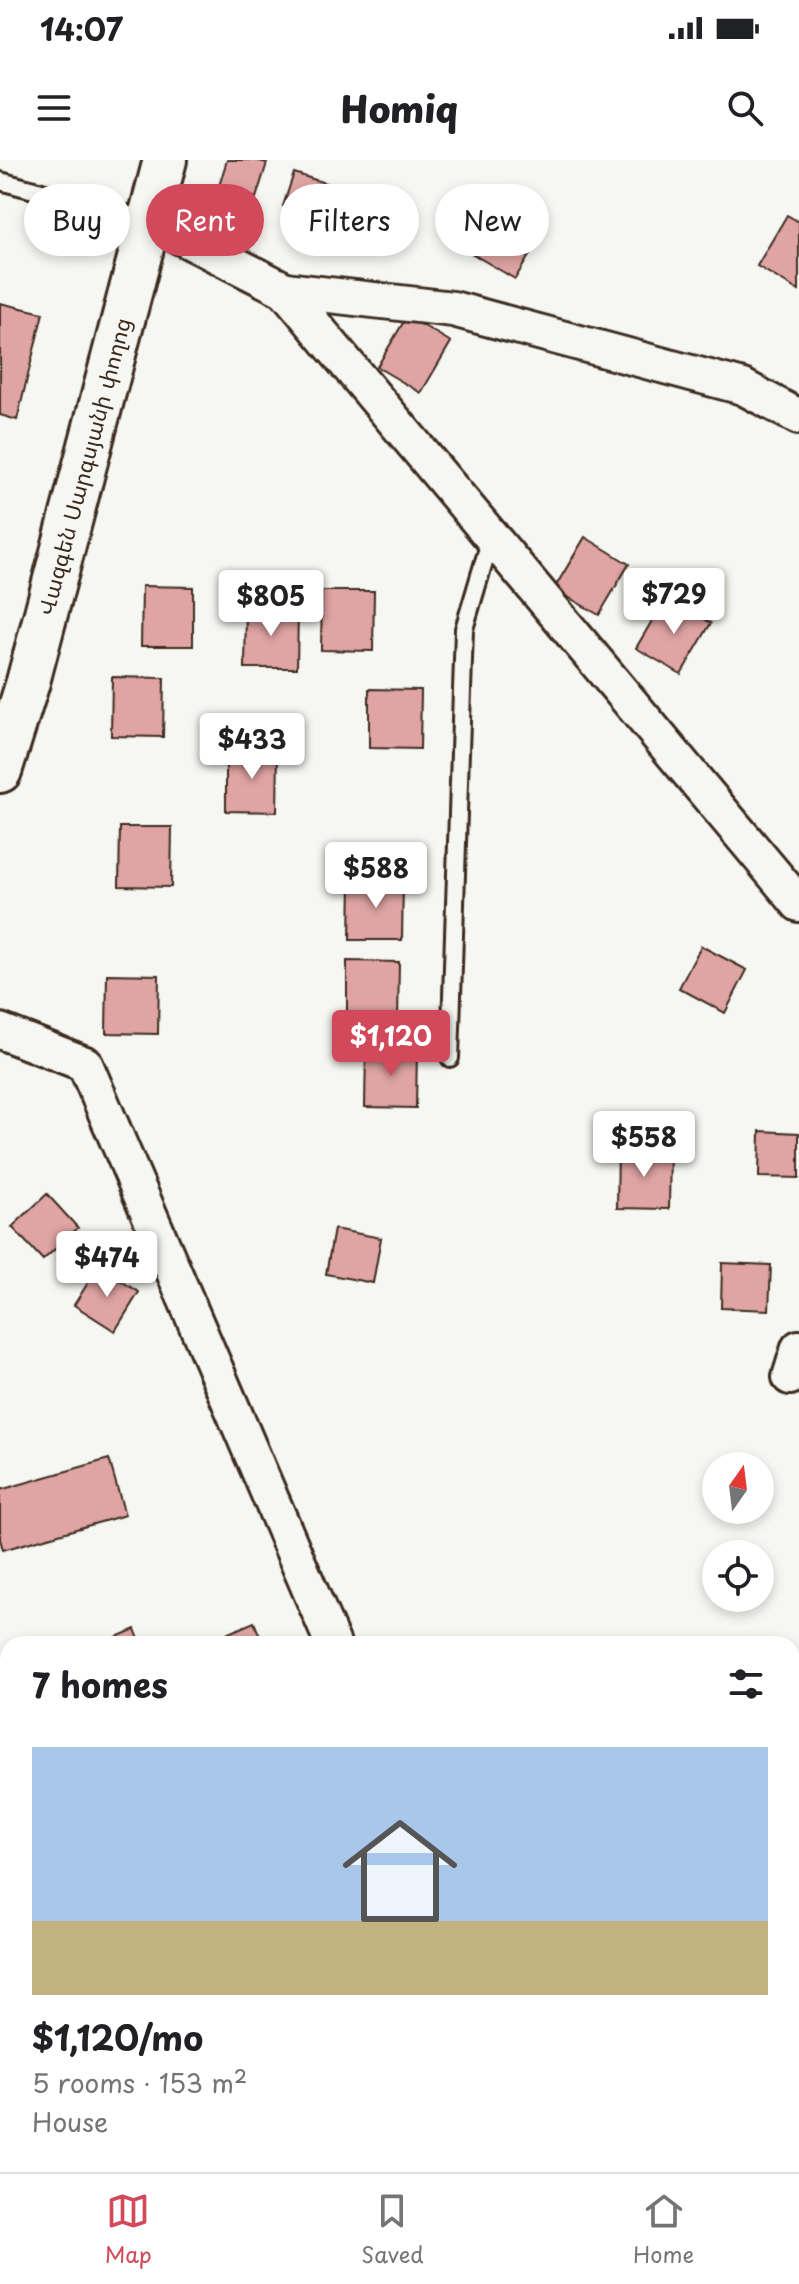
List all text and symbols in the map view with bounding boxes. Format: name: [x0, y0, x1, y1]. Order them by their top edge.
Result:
text: 14:07: [40, 6, 123, 51]
text: Homiq: [341, 81, 458, 135]
icon: menu: [32, 86, 76, 130]
icon: search: [723, 86, 767, 130]
chip: Buy: [24, 184, 130, 256]
chip: Rent: [146, 184, 264, 256]
chip: Filters: [280, 184, 419, 256]
chip: New: [435, 184, 549, 256]
street label: Վազգեն Սարգսյանի փողոց: [28, 314, 138, 619]
pin: $729: [627, 568, 721, 636]
pin: $805: [224, 570, 318, 638]
text: $729: [642, 574, 706, 613]
text: $805: [237, 576, 305, 615]
pin: $433: [205, 713, 299, 781]
text: $433: [218, 719, 286, 758]
pin: $588: [329, 842, 423, 910]
text: $588: [343, 848, 409, 887]
pin: $1,120: [326, 1010, 456, 1078]
text: $1,120: [350, 1016, 432, 1055]
pin: $558: [597, 1111, 691, 1179]
text: $558: [611, 1117, 677, 1156]
pin: $474: [60, 1231, 154, 1299]
text: $474: [74, 1237, 140, 1276]
north arrow: [702, 1452, 774, 1524]
map controls: [702, 1452, 774, 1612]
button: locate: [702, 1540, 774, 1612]
text: 7 homes: [32, 1658, 168, 1710]
icon: filters: [724, 1662, 768, 1706]
icon: home: [328, 1799, 472, 1943]
text: $1,120/mo: [32, 2011, 203, 2063]
text: 5 rooms · 153 m²: [32, 2063, 247, 2102]
text: House: [32, 2102, 108, 2141]
tab: Map: [105, 2189, 152, 2270]
tab: Saved: [361, 2189, 424, 2270]
tab: Home: [633, 2189, 694, 2270]

